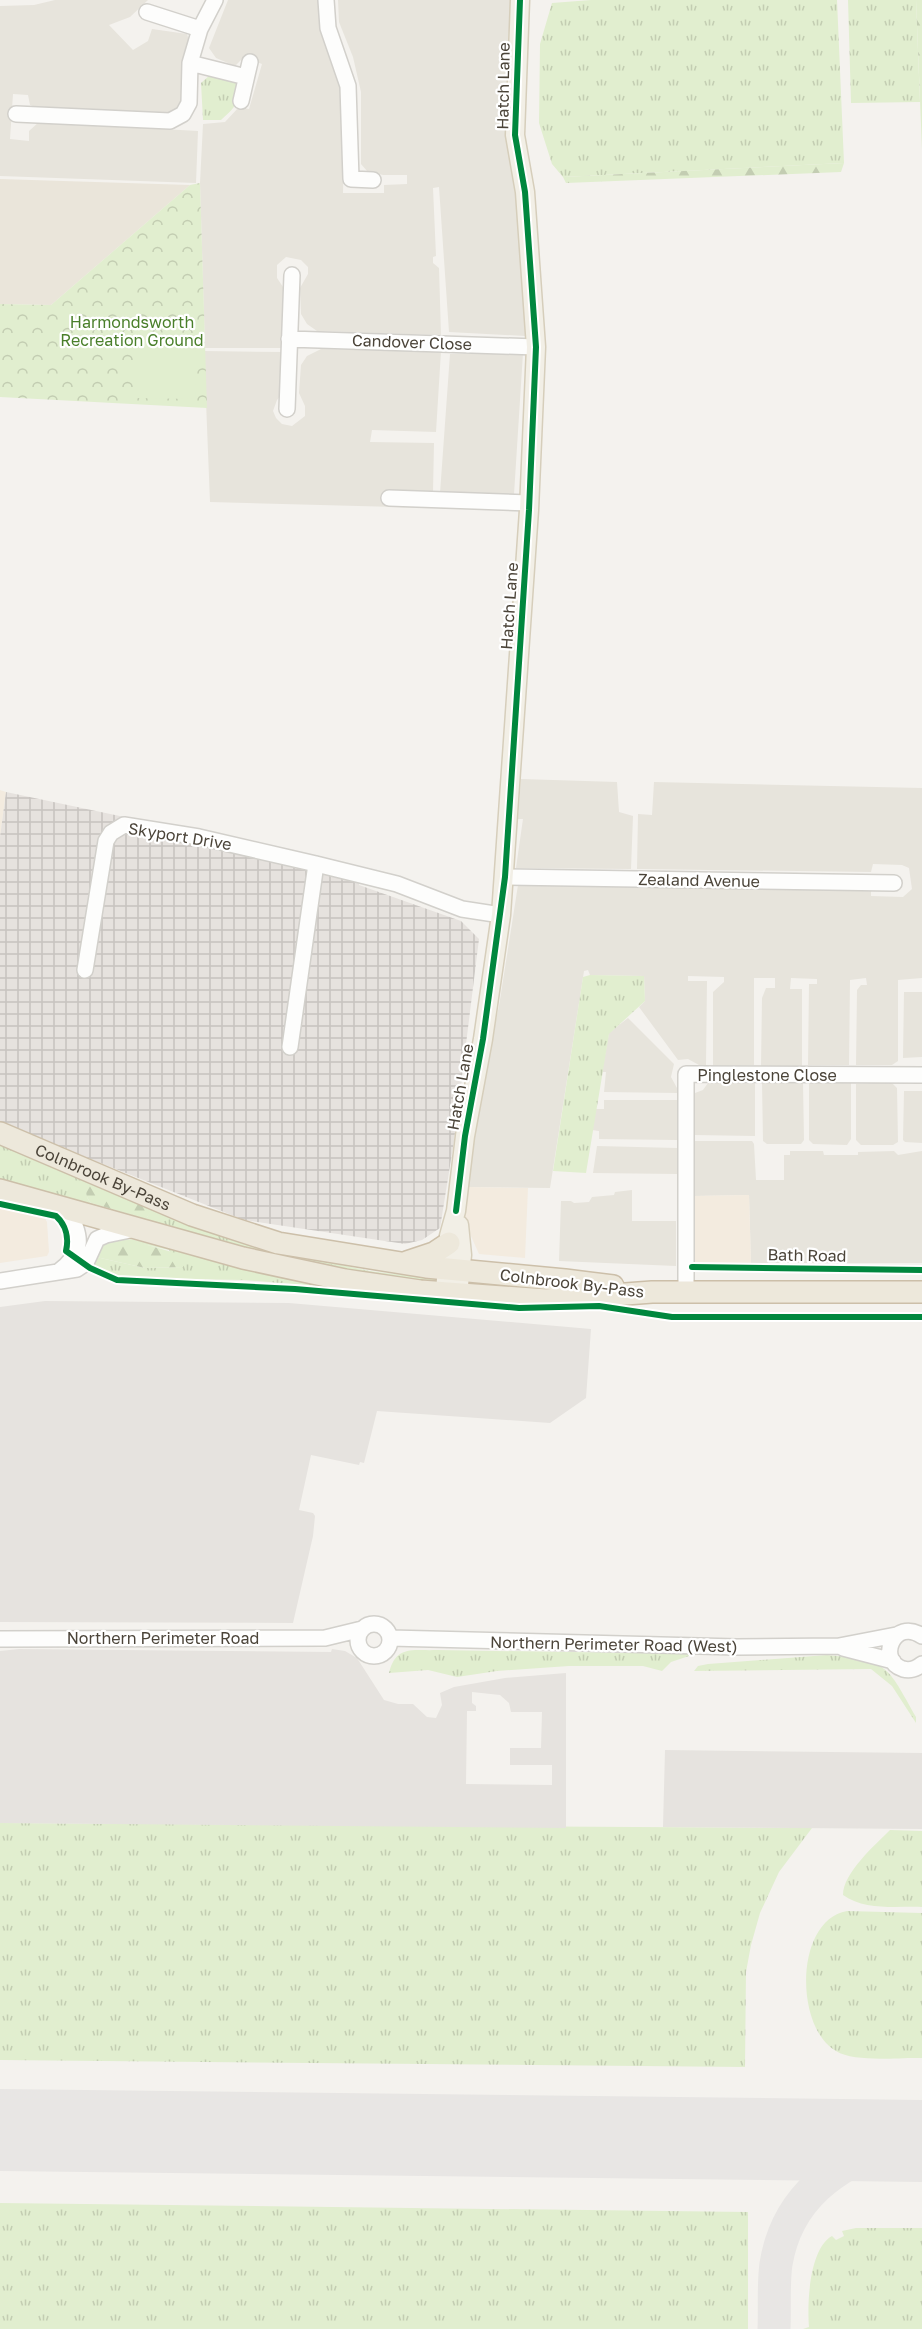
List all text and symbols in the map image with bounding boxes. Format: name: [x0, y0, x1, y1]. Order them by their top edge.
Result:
street label: Hatch Lane: [492, 42, 514, 130]
park label: Harmondsworth Recreation Ground: [60, 312, 204, 350]
street label: Candover Close: [352, 330, 472, 354]
street label: Hatch Lane: [496, 562, 522, 650]
street label: Skyport Drive: [127, 818, 233, 854]
street label: Zealand Avenue: [638, 869, 760, 891]
street label: Hatch Lane: [443, 1042, 477, 1132]
street label: Pinglestone Close: [697, 1065, 837, 1085]
street label: Colnbrook By-Pass: [32, 1139, 174, 1215]
street label: Bath Road: [767, 1244, 847, 1266]
street label: Colnbrook By-Pass: [499, 1264, 645, 1302]
street label: Northern Perimeter Road: [67, 1628, 259, 1648]
street label: Northern Perimeter Road (West): [490, 1632, 738, 1656]

